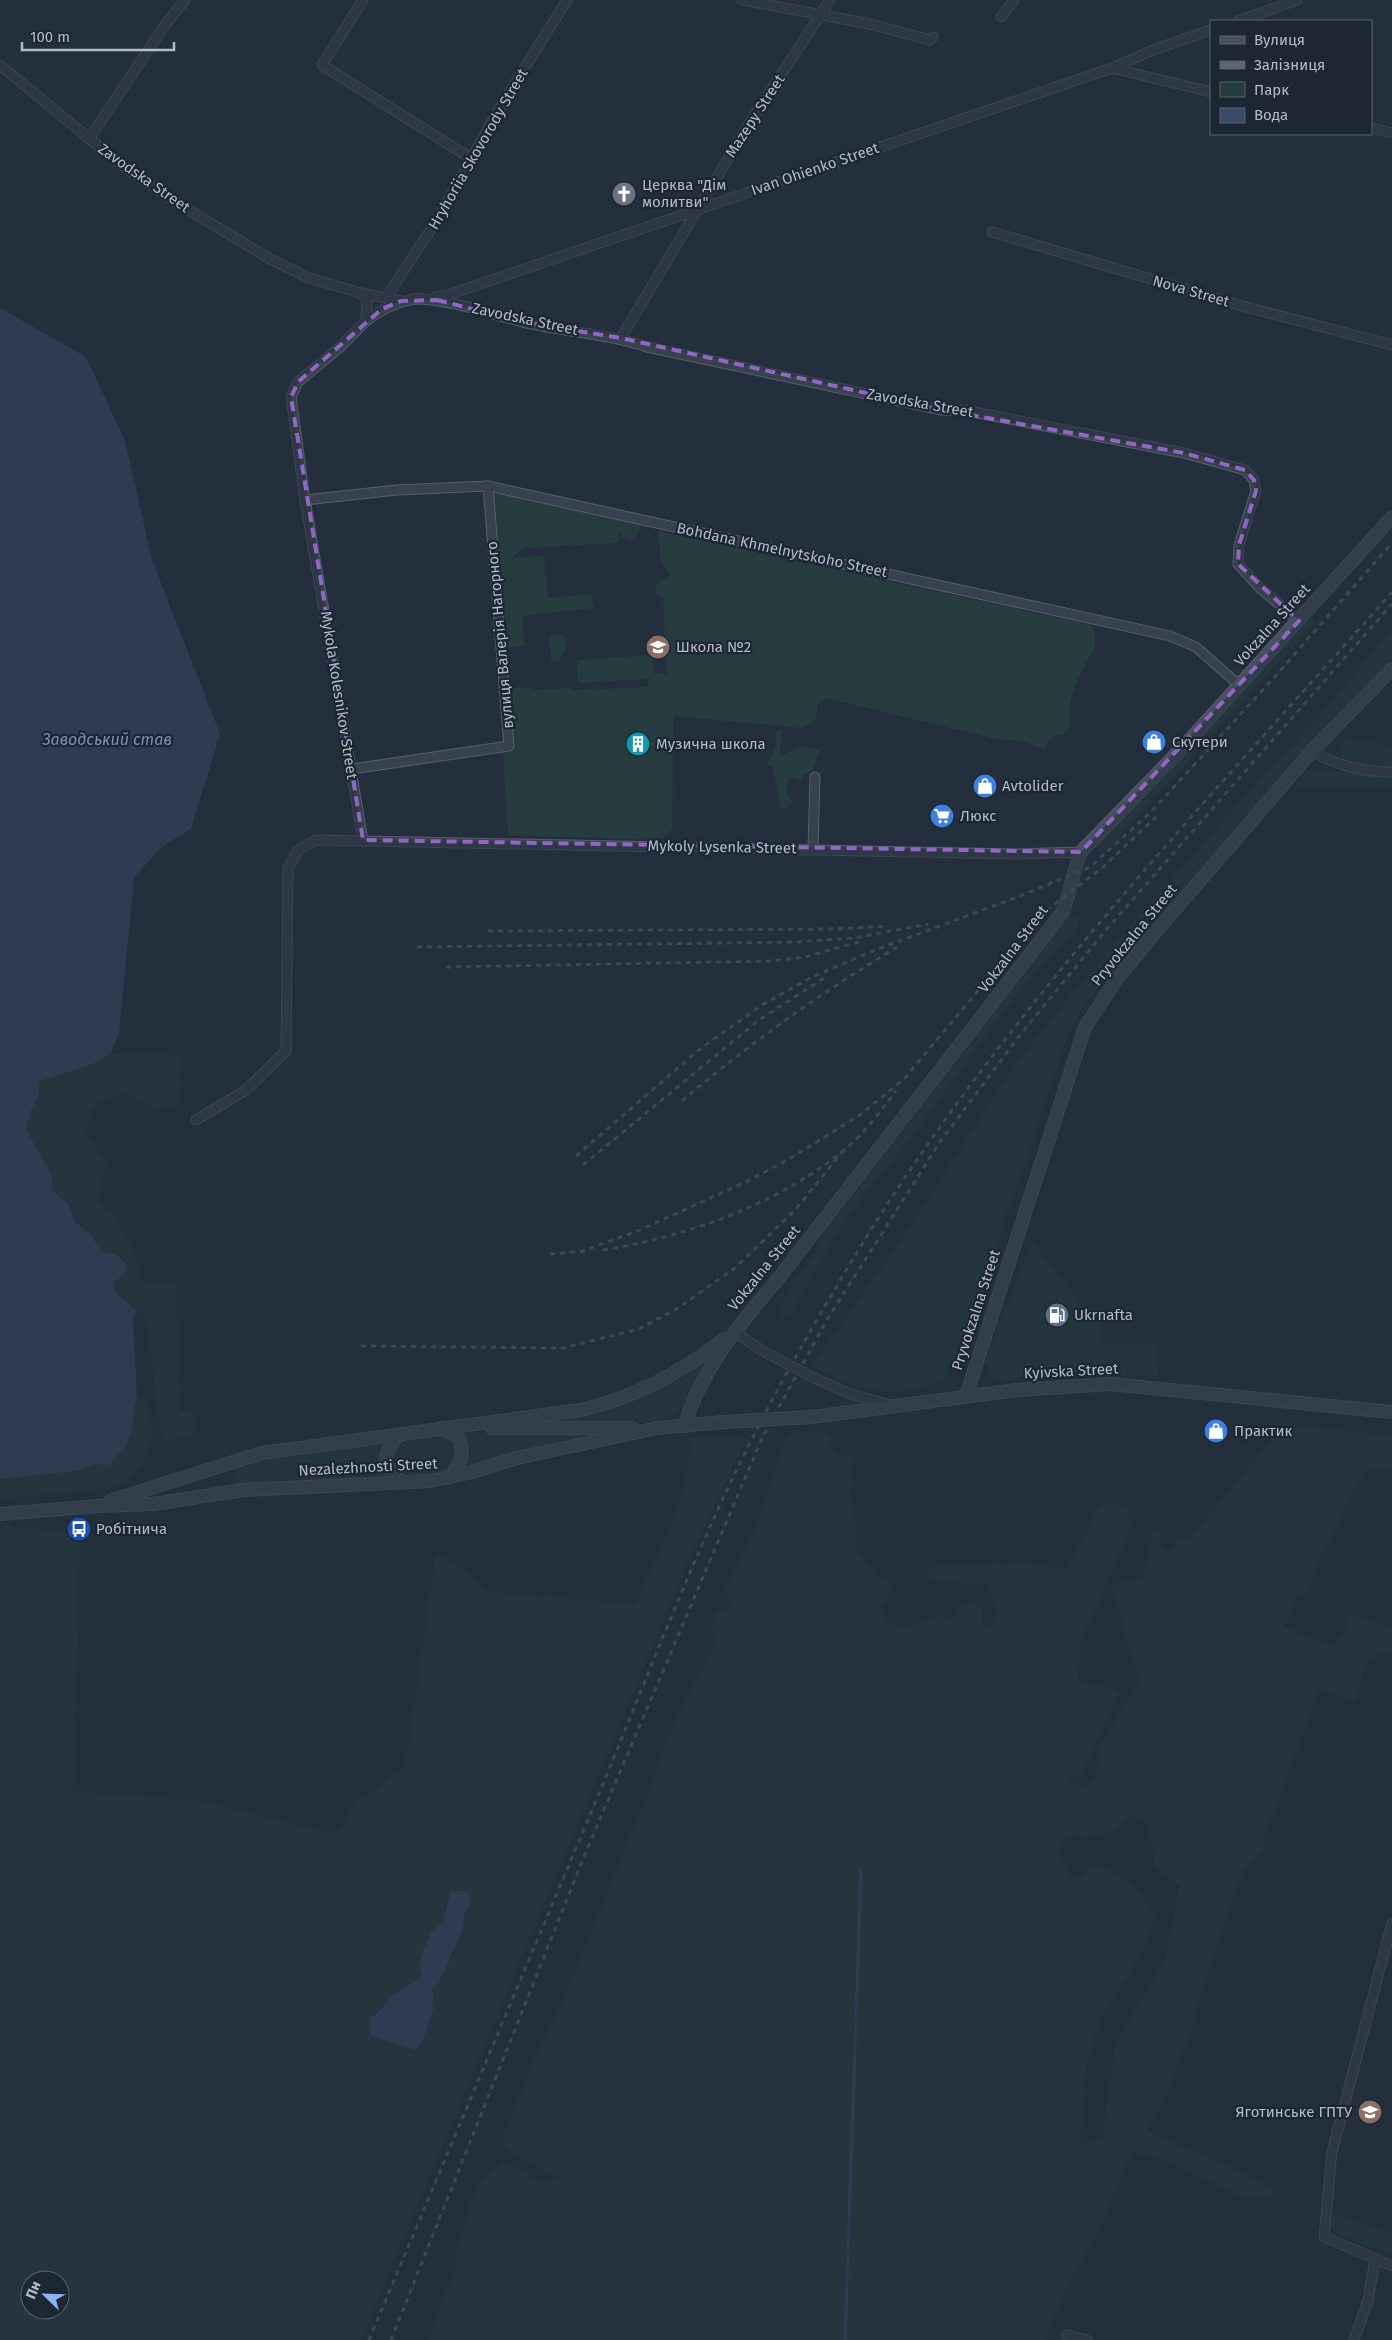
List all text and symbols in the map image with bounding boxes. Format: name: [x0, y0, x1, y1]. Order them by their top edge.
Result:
scale bar: [22, 20, 175, 52]
legend: [1210, 20, 1372, 135]
text: 100 m: [30, 28, 70, 46]
text: Вулиця: [1254, 31, 1305, 49]
text: Залізниця: [1254, 56, 1325, 74]
street label: Hryhoriia Skovorody Street: [424, 65, 532, 233]
street label: Mazepy Street: [721, 71, 789, 161]
text: Парк: [1254, 81, 1289, 99]
text: Вода: [1254, 106, 1288, 124]
street label: Ivan Ohienko Street: [749, 139, 882, 199]
street label: Zavodska Street: [95, 140, 194, 217]
place label: Церква "Дім молитви": [642, 176, 726, 211]
church icon: Церква "Дім молитви": [611, 181, 637, 207]
street label: Nova Street: [1151, 271, 1232, 311]
street label: Zavodska Street: [470, 299, 580, 339]
street label: Zavodska Street: [865, 385, 975, 421]
street label: Bohdana Khmelnytskoho Street: [675, 519, 889, 581]
street label: вулиця Валерія Нагорного: [483, 540, 517, 730]
street label: Vokzalna Street: [1230, 580, 1314, 670]
street label: Mykola Kolesnikov Street: [317, 610, 361, 781]
school or university icon: Школа №2: [645, 634, 671, 660]
place label: Школа №2: [676, 638, 751, 656]
shop icon: Скутери: [1141, 729, 1167, 755]
water label: Заводський став: [41, 730, 172, 749]
building icon: Музична школа: [625, 731, 651, 757]
place label: Скутери: [1172, 733, 1228, 751]
place label: Музична школа: [656, 735, 766, 753]
shop icon: Avtolider: [972, 773, 998, 799]
place label: Avtolider: [1002, 777, 1064, 795]
supermarket icon: Люкс: [929, 803, 955, 829]
place label: Люкс: [960, 807, 996, 825]
street label: Mykoly Lysenka Street: [647, 837, 797, 857]
street label: Pryvokzalna Street: [1087, 880, 1181, 990]
street label: Vokzalna Street: [974, 901, 1052, 996]
street label: Vokzalna Street: [724, 1221, 804, 1314]
street label: Pryvokzalna Street: [948, 1247, 1004, 1373]
fuel station icon: Ukrnafta: [1044, 1302, 1070, 1328]
place label: Ukrnafta: [1074, 1306, 1133, 1324]
street label: Kyivska Street: [1023, 1359, 1119, 1382]
shop icon: Практик: [1203, 1418, 1229, 1444]
place label: Практик: [1234, 1422, 1293, 1440]
street label: Nezalezhnosti Street: [298, 1454, 439, 1480]
bus stop icon: Робітнича: [66, 1516, 92, 1542]
place label: Робітнича: [96, 1520, 167, 1538]
school or university icon: Яготинське ГПТУ: [1357, 2099, 1383, 2125]
place label: Яготинське ГПТУ: [1235, 2103, 1353, 2121]
north arrow: [20, 2270, 70, 2320]
text: Пн: [22, 2279, 45, 2301]

